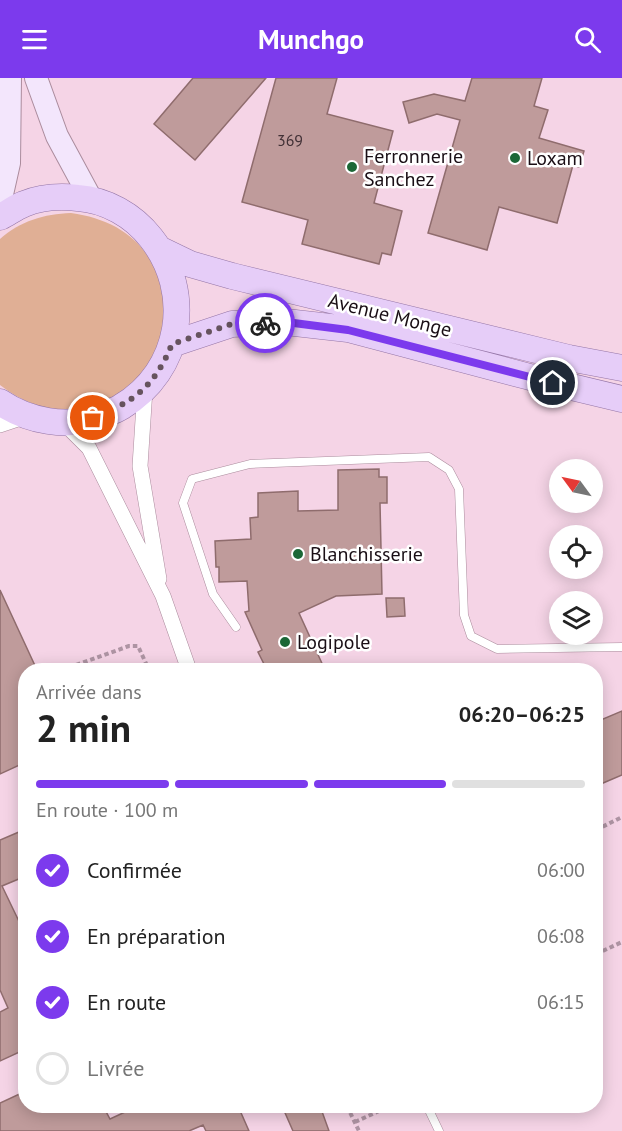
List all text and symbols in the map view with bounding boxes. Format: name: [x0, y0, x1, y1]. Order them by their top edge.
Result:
text: Munchgo: [258, 22, 364, 56]
icon: menu: [18, 23, 51, 56]
icon: search: [571, 23, 604, 56]
house number: 369: [277, 130, 303, 150]
place label: Ferronnerie Sanchez: [364, 143, 463, 192]
place label: Loxam: [527, 145, 583, 171]
marker: Loxam: [508, 151, 522, 165]
marker: Ferronnerie Sanchez: [345, 160, 359, 174]
street label: Avenue Monge: [326, 287, 454, 343]
courier: [235, 293, 295, 353]
icon: bike: [249, 307, 282, 340]
pin: [527, 357, 578, 408]
icon: home: [536, 366, 569, 399]
pin: [67, 392, 118, 443]
icon: bag: [76, 401, 109, 434]
north arrow: [549, 459, 603, 513]
map controls: [549, 459, 603, 645]
button: locate: [549, 525, 603, 579]
place label: Blanchisserie: [310, 541, 423, 567]
marker: Blanchisserie: [291, 547, 305, 561]
button: layers: [549, 591, 603, 645]
place label: Logipole: [297, 629, 371, 655]
marker: Logipole: [278, 635, 292, 649]
text: Arrivée dans: [36, 679, 142, 705]
text: 06:20–06:25: [459, 700, 585, 728]
text: 2 min: [36, 702, 131, 753]
text: En route · 100 m: [36, 797, 178, 823]
icon: check: [36, 854, 69, 887]
text: Confirmée: [87, 856, 182, 884]
text: 06:00: [537, 857, 585, 883]
icon: check: [36, 920, 69, 953]
text: En préparation: [87, 922, 226, 950]
text: 06:08: [537, 923, 585, 949]
icon: check: [36, 986, 69, 1019]
text: En route: [87, 988, 166, 1016]
text: 06:15: [537, 989, 585, 1015]
text: Livrée: [87, 1054, 144, 1082]

